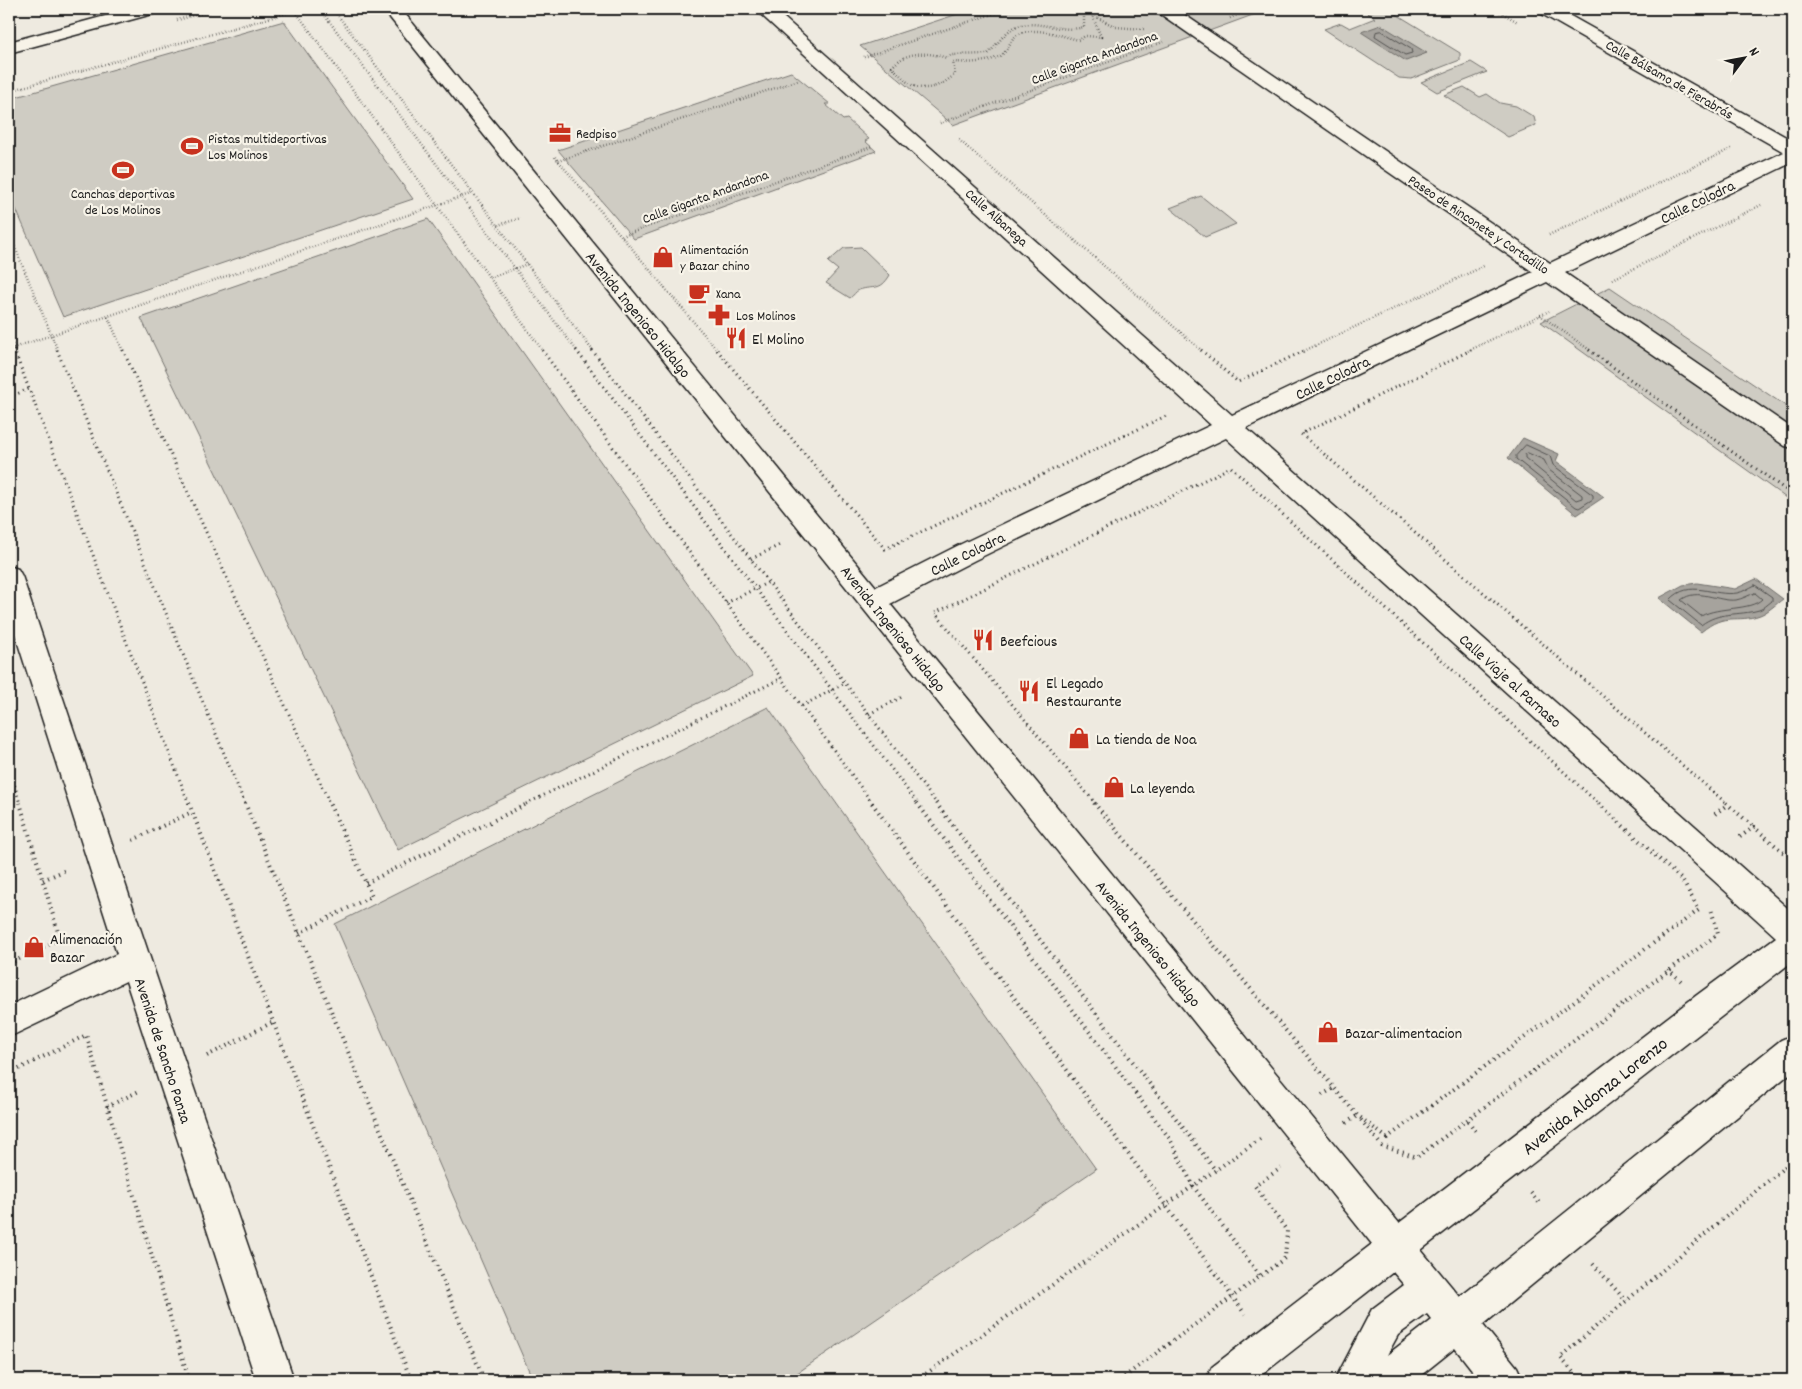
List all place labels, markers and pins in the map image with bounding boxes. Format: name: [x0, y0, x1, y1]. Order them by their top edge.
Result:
office icon: Redpiso: [547, 120, 573, 146]
place label: Redpiso: [576, 125, 617, 145]
place label: Pistas multideportivas Los Molinos: [208, 130, 327, 166]
sports icon: Pistas multideportivas Los Molinos: [179, 133, 205, 159]
sports icon: Canchas deportivas de Los Molinos: [110, 157, 136, 183]
place label: Canchas deportivas de Los Molinos: [71, 185, 175, 221]
place label: Alimentación y Bazar chino: [680, 241, 750, 277]
shop icon: Alimentación y Bazar chino: [650, 244, 676, 270]
cafe icon: Xana: [686, 280, 712, 306]
place label: Xana: [716, 285, 741, 305]
pharmacy icon: Los Molinos: [706, 302, 732, 328]
place label: Los Molinos: [736, 307, 796, 327]
restaurant icon: El Molino: [723, 325, 749, 351]
place label: El Molino: [752, 329, 804, 352]
restaurant icon: Beefcious: [970, 627, 996, 653]
place label: Beefcious: [1000, 631, 1058, 654]
place label: El Legado Restaurante: [1046, 673, 1122, 714]
restaurant icon: El Legado Restaurante: [1016, 678, 1042, 704]
shop icon: La tienda de Noa: [1066, 725, 1092, 751]
place label: La tienda de Noa: [1096, 729, 1197, 752]
shop icon: La leyenda: [1101, 774, 1127, 800]
place label: La leyenda: [1130, 778, 1195, 801]
place label: Alimenación Bazar: [50, 929, 122, 970]
shop icon: Alimenación Bazar: [21, 934, 47, 960]
shop icon: Bazar-alimentacion: [1315, 1019, 1341, 1045]
place label: Bazar-alimentacion: [1345, 1023, 1462, 1046]

